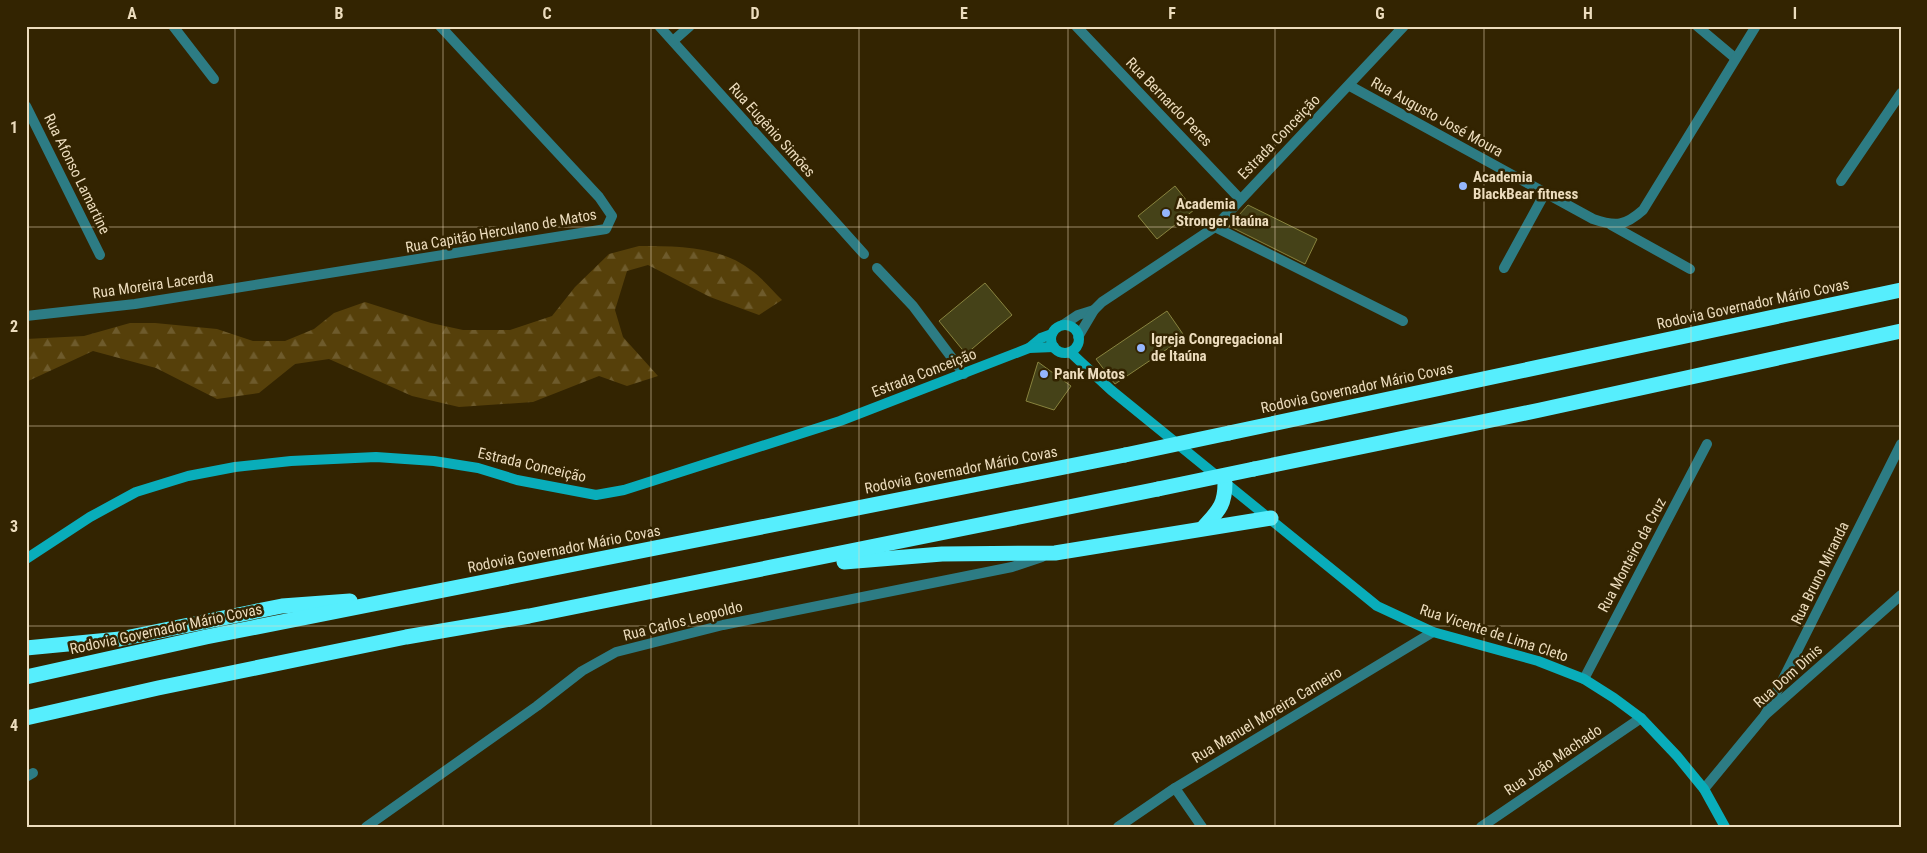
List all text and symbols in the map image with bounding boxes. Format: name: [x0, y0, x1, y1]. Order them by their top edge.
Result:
text: A: [127, 4, 137, 23]
text: B: [335, 4, 344, 23]
text: C: [542, 4, 552, 23]
text: D: [750, 4, 760, 23]
text: E: [960, 4, 968, 23]
text: F: [1168, 4, 1176, 23]
text: G: [1375, 4, 1385, 23]
text: H: [1583, 4, 1593, 23]
text: I: [1793, 4, 1797, 23]
street label: Rua Bernardo Peres: [1122, 54, 1216, 150]
street label: Rua Augusto José Moura: [1368, 73, 1506, 161]
street label: Rua Eugênio Simões: [725, 79, 819, 181]
street label: Estrada Conceição: [1234, 91, 1324, 183]
street label: Rua Afonso Lamartine: [40, 111, 114, 237]
text: 1: [10, 118, 18, 137]
place label: Academia BlackBear fitness: [1473, 168, 1579, 203]
marker: Academia BlackBear fitness: [1457, 180, 1469, 192]
place label: Academia Stronger Itaúna: [1176, 195, 1269, 230]
street label: Rua Capitão Herculano de Matos: [404, 205, 598, 257]
marker: Academia Stronger Itaúna: [1160, 207, 1172, 219]
street label: Rua Moreira Lacerda: [91, 268, 215, 302]
street label: Rodovia Governador Mário Covas: [1655, 275, 1851, 333]
text: 2: [10, 317, 18, 336]
place label: Igreja Congregacional de Itaúna: [1151, 330, 1283, 365]
marker: Igreja Congregacional de Itaúna: [1135, 342, 1147, 354]
street label: Estrada Conceição: [869, 345, 979, 401]
street label: Rodovia Governador Mário Covas: [1259, 359, 1455, 417]
place label: Pank Motos: [1054, 365, 1125, 383]
marker: Pank Motos: [1038, 368, 1050, 380]
street label: Rodovia Governador Mário Covas: [863, 442, 1059, 498]
street label: Estrada Conceição: [476, 444, 588, 486]
street label: Rua Monteiro da Cruz: [1594, 495, 1670, 615]
text: 3: [10, 517, 18, 536]
street label: Rua Bruno Miranda: [1787, 519, 1853, 627]
street label: Rodovia Governador Mário Covas: [466, 521, 662, 577]
street label: Rua Carlos Leopoldo: [621, 597, 745, 645]
street label: Rodovia Governador Mário Covas: [68, 600, 264, 658]
street label: Rua Vicente de Lima Cleto: [1417, 600, 1571, 666]
street label: Rua Dom Dinis: [1750, 640, 1826, 712]
street label: Rua Manuel Moreira Carneiro: [1189, 663, 1345, 767]
text: 4: [10, 716, 18, 735]
street label: Rua João Machado: [1501, 721, 1605, 799]

